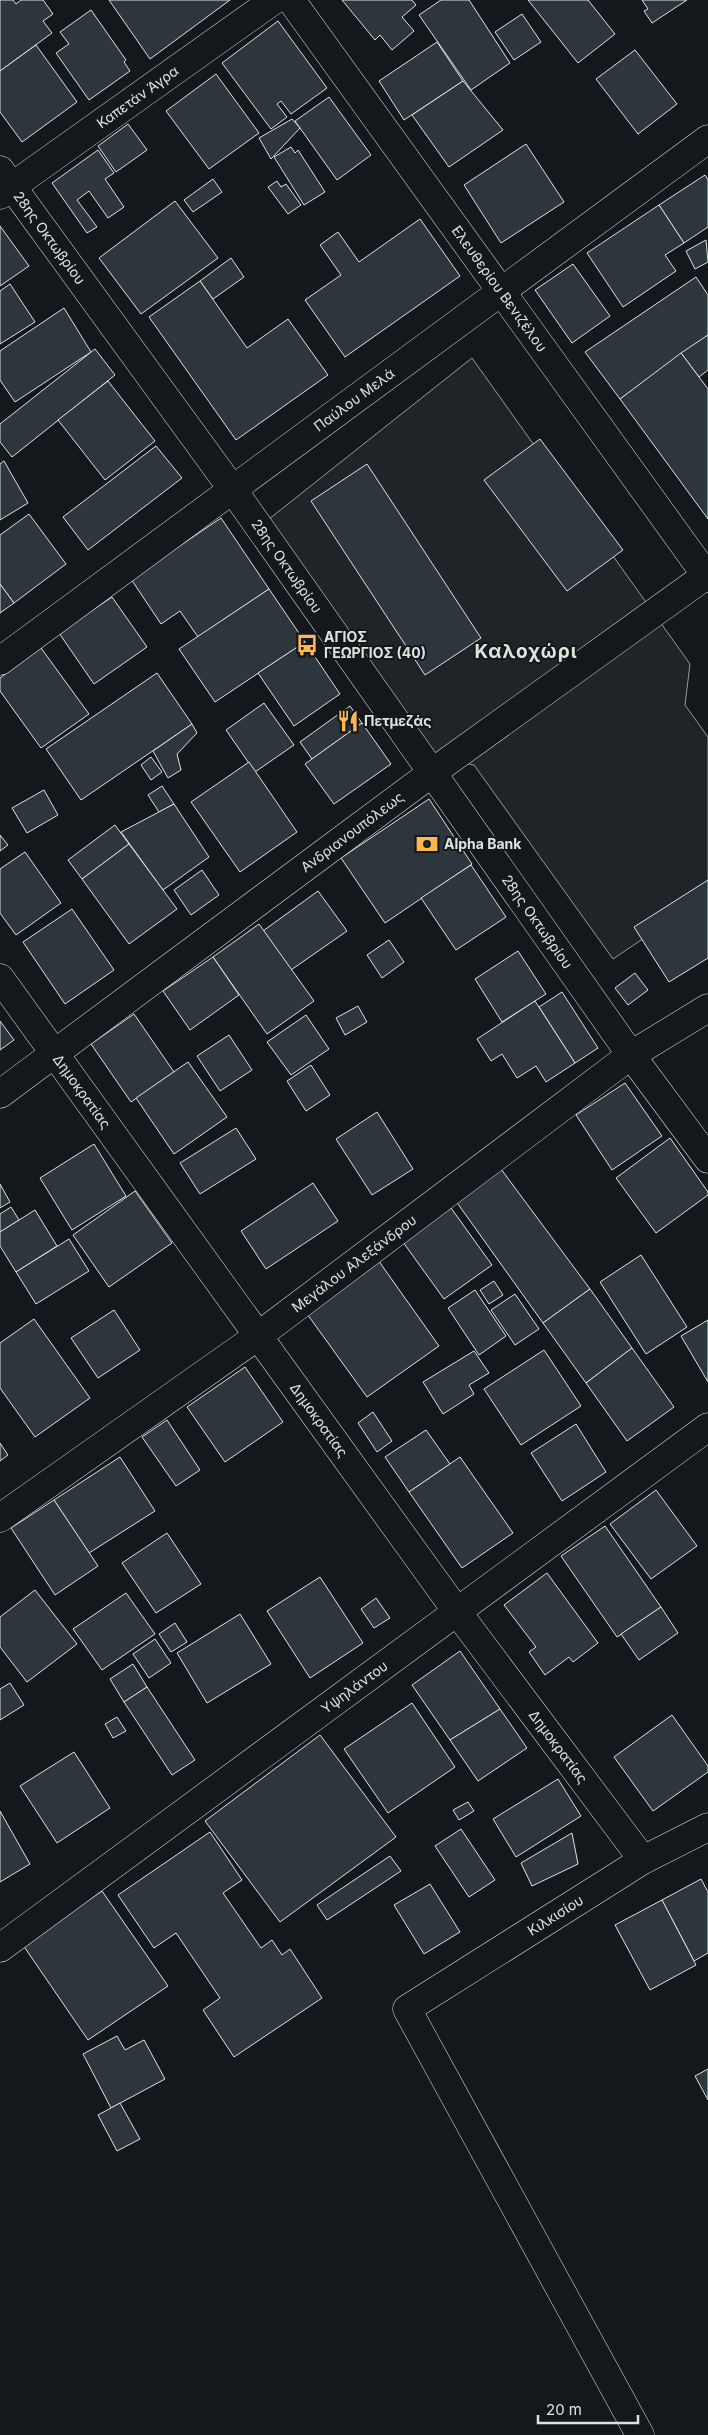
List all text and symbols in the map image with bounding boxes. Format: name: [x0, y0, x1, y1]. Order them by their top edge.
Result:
street label: Καπετάν Άγρα: [93, 62, 182, 131]
street label: 28ης Οκτωβρίου: [10, 188, 89, 287]
street label: Ελευθερίου Βενιζέλου: [448, 222, 551, 355]
street label: Παύλου Μελά: [310, 364, 397, 435]
street label: 28ης Οκτωβρίου: [248, 516, 326, 616]
place label: ΑΓΙΟΣ ΓΕΩΡΓΙΟΣ (40): [324, 628, 426, 661]
bus stop icon: ΑΓΙΟΣ ΓΕΩΡΓΙΟΣ (40): [294, 632, 320, 658]
district label: Καλοχώρι: [474, 640, 578, 663]
restaurant icon: Πετμεζάς: [335, 708, 361, 734]
place label: Πετμεζάς: [364, 712, 431, 729]
street label: Ανδριανουπόλεως: [297, 788, 407, 875]
bank icon: Alpha Bank: [414, 831, 440, 857]
place label: Alpha Bank: [444, 835, 522, 852]
street label: 28ης Οκτωβρίου: [499, 871, 576, 972]
street label: Δημοκρατίας: [50, 1051, 115, 1132]
street label: Μεγάλου Αλεξάνδρου: [288, 1211, 419, 1316]
street label: Δημοκρατίας: [287, 1379, 352, 1460]
street label: Υψηλάντου: [317, 1657, 391, 1717]
street label: Δημοκρατίας: [526, 1706, 592, 1786]
street label: Κιλκισίου: [524, 1891, 586, 1939]
scale bar: [538, 2392, 638, 2424]
text: 20 m: [546, 2400, 582, 2419]

